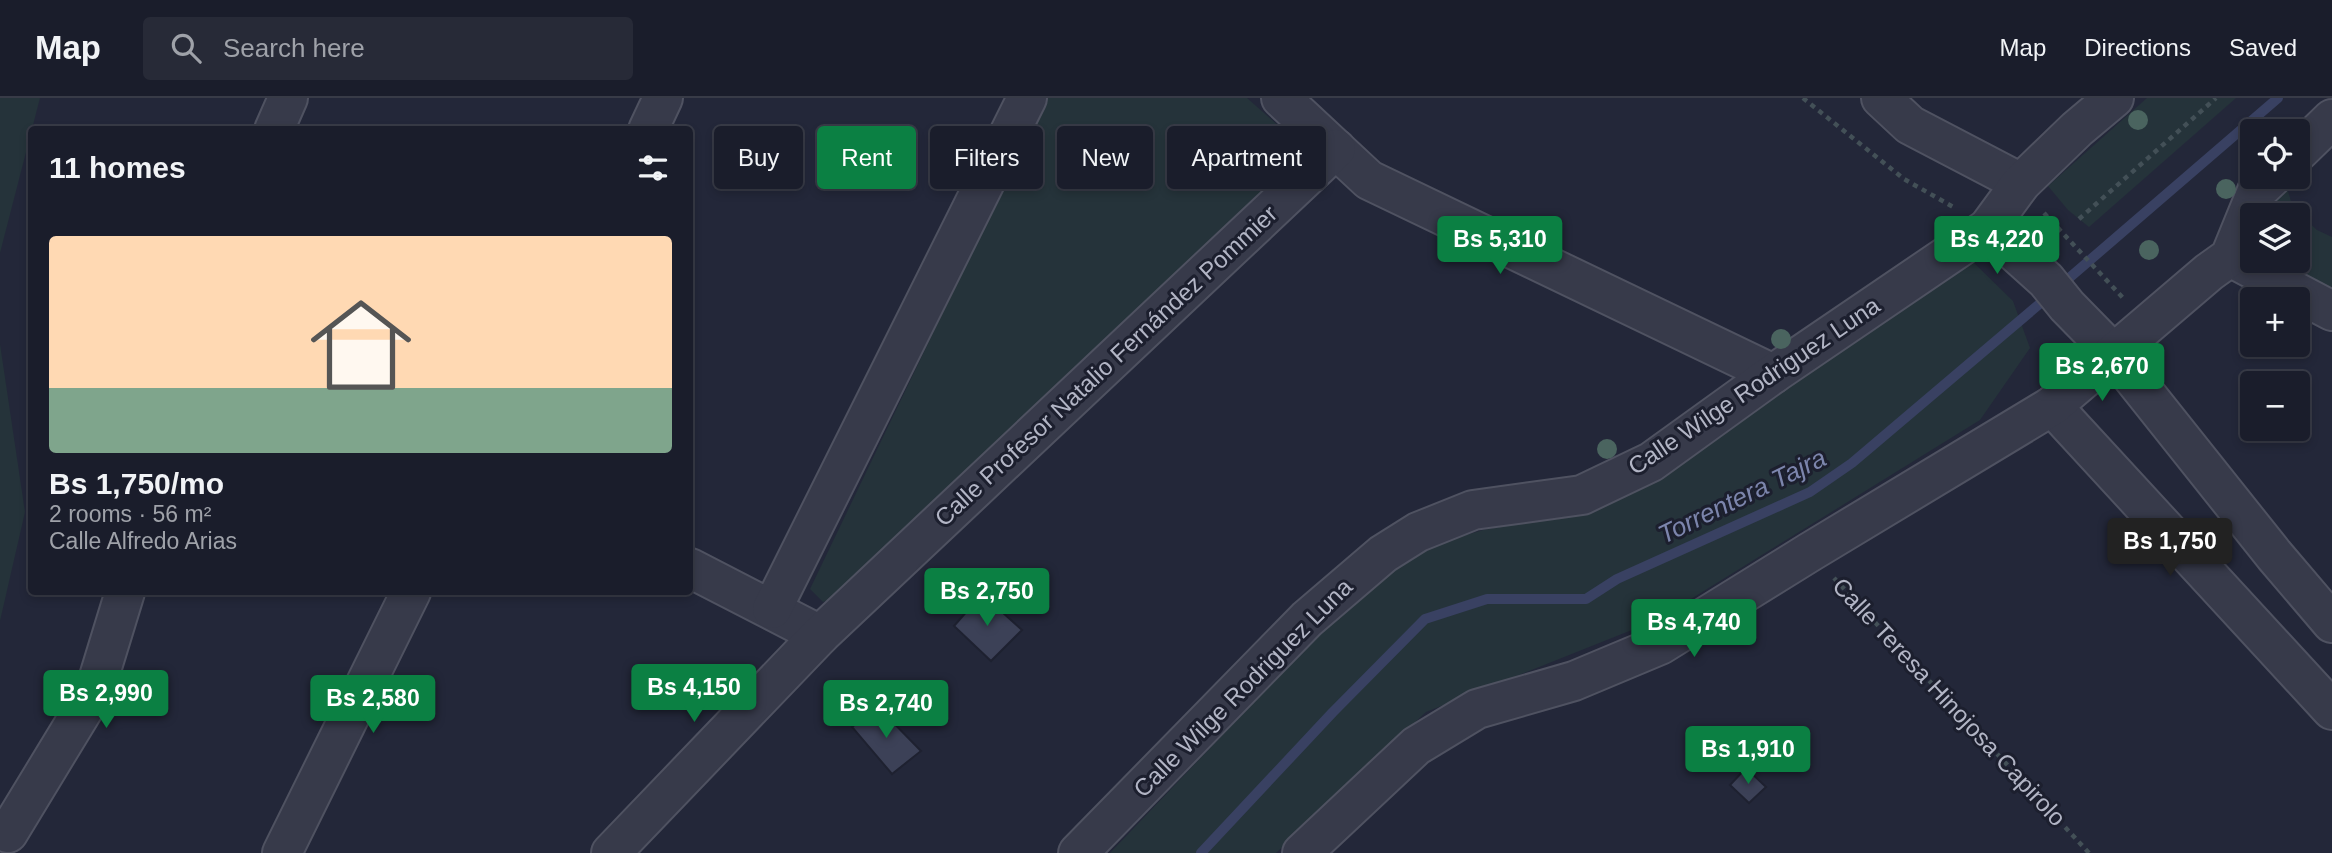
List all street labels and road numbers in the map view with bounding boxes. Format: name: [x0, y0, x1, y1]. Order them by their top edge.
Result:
street label: Calle Profesor Natalio Fernández Pommier: [929, 200, 1282, 532]
street label: Calle Wilge Rodriguez Luna: [1623, 291, 1885, 480]
street label: Calle Wilge Rodriguez Luna: [1128, 572, 1358, 802]
street label: Calle Teresa Hinojosa Capirolo: [1827, 572, 2071, 831]

